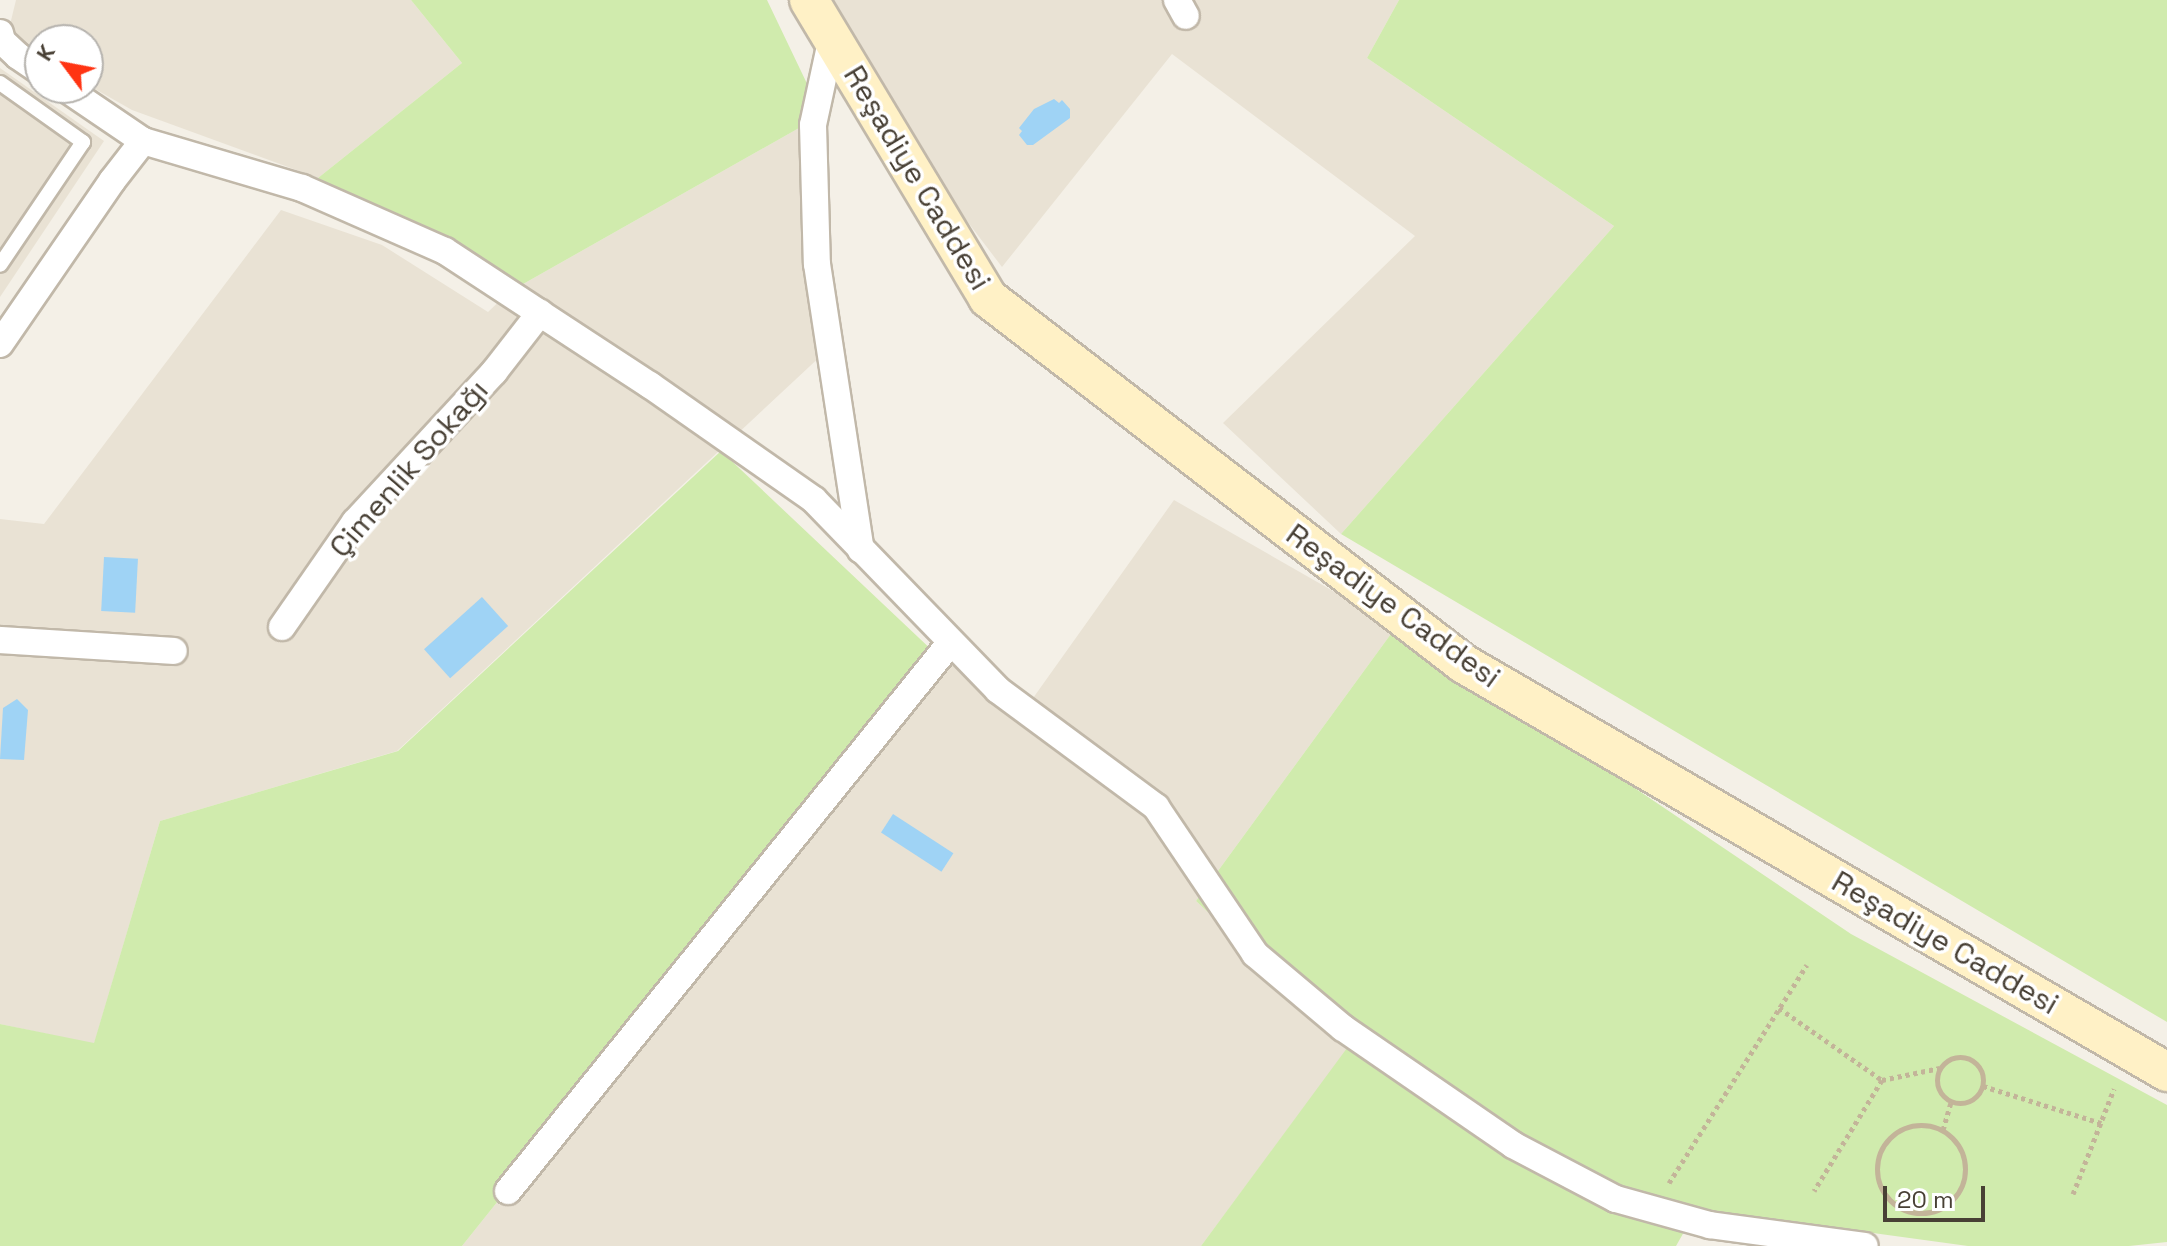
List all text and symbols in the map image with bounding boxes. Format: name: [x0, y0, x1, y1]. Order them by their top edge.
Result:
north arrow: [24, 24, 104, 104]
text: K: [30, 39, 61, 66]
street label: Reşadiye Caddesi: [836, 59, 998, 297]
street label: Çimenlik Sokağı: [322, 373, 496, 565]
street label: Reşadiye Caddesi: [1279, 516, 1507, 696]
street label: Reşadiye Caddesi: [1825, 864, 2065, 1022]
scale bar: [1887, 1170, 1989, 1220]
text: 20 m: [1897, 1184, 1954, 1215]

